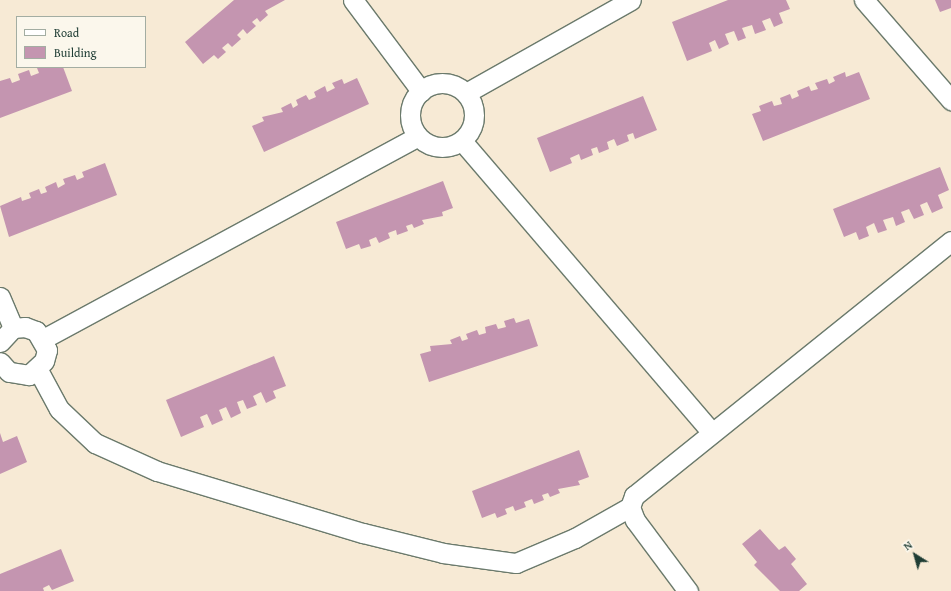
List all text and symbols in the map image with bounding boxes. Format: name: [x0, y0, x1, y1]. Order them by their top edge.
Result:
legend: [16, 16, 146, 68]
text: Road: [54, 24, 79, 41]
text: Building: [54, 44, 97, 61]
north arrow: [895, 535, 935, 575]
text: N: [900, 537, 916, 554]

